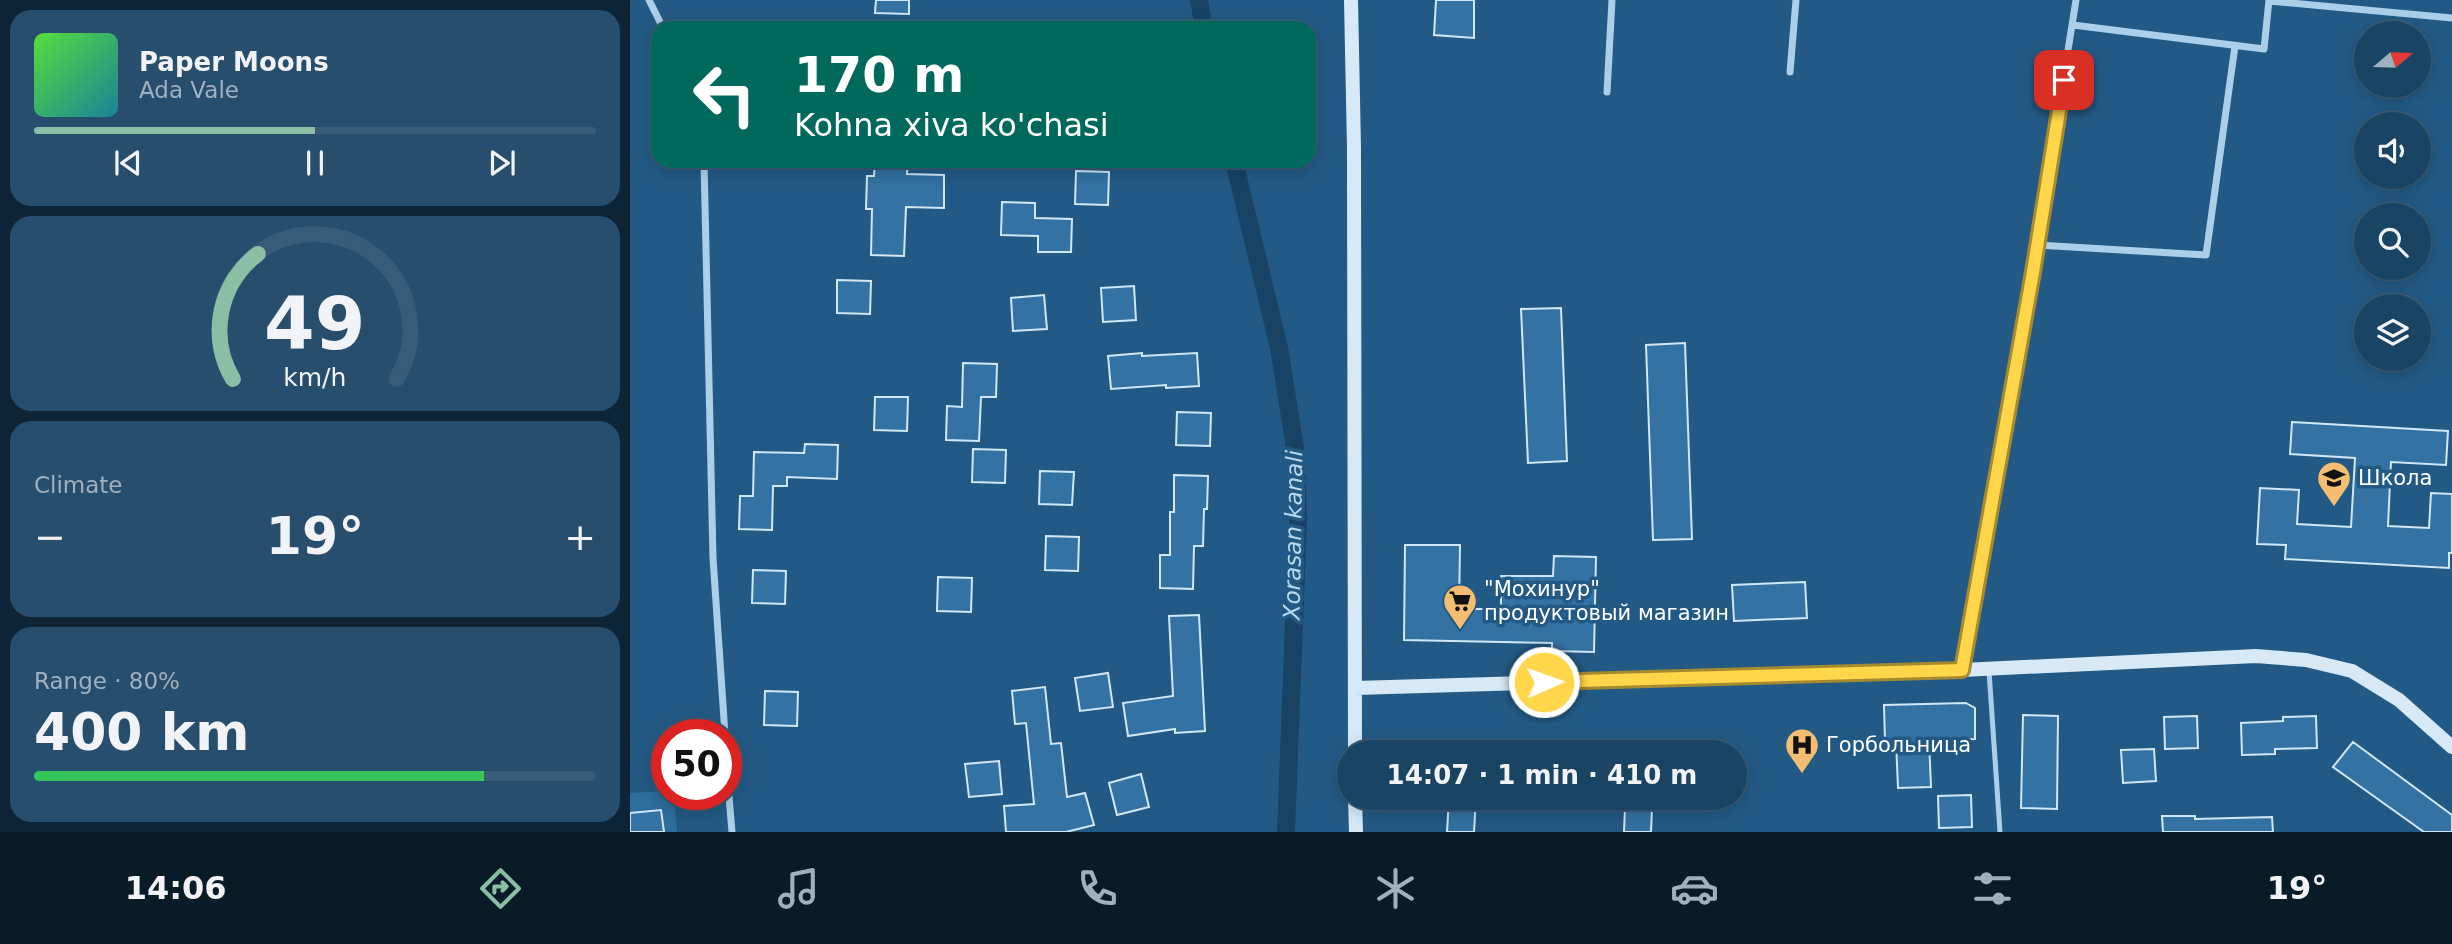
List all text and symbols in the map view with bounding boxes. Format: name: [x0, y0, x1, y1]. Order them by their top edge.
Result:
north arrow: [2354, 21, 2431, 98]
map controls: [2354, 21, 2431, 371]
text: Paper Moons: [139, 47, 329, 77]
text: 170 m: [794, 47, 964, 104]
icon: left: [679, 49, 770, 140]
pin: [2034, 50, 2094, 110]
icon: arrive: [2045, 61, 2083, 99]
text: Ada Vale: [139, 77, 239, 103]
text: Kohna xiva ko'chasi: [794, 106, 1109, 144]
button: sound: [2354, 112, 2431, 189]
icon: previous: [109, 144, 147, 182]
icon: pause: [296, 144, 334, 182]
icon: next: [483, 144, 521, 182]
button: search: [2354, 203, 2431, 280]
text: 49: [264, 282, 366, 367]
button: layers: [2354, 294, 2431, 371]
text: km/h: [283, 363, 347, 392]
water label: Xorasan kanali: [1278, 449, 1307, 621]
school or university icon: Школа: [2315, 459, 2353, 508]
place label: Школа: [2358, 466, 2432, 490]
text: Climate: [34, 472, 123, 498]
text: 19°: [266, 506, 364, 566]
text: −: [34, 515, 66, 559]
text: +: [564, 515, 596, 559]
place label: "Мохинур" продуктовый магазин: [1484, 577, 1729, 625]
supermarket icon: "Мохинур" продуктовый магазин: [1441, 582, 1479, 631]
position arrow: [1507, 645, 1581, 719]
text: Range · 80%: [34, 668, 180, 694]
text: 400 km: [34, 702, 249, 762]
speed limit sign: 50: [651, 719, 742, 810]
hospital icon: Горбольница: [1783, 726, 1821, 775]
place label: Горбольница: [1826, 733, 1971, 757]
text: 14:07 · 1 min · 410 m: [1387, 760, 1697, 790]
icon: directions: [476, 864, 525, 913]
icon: music: [774, 864, 823, 913]
icon: phone: [1073, 864, 1122, 913]
icon: climate: [1371, 864, 1420, 913]
icon: car: [1670, 864, 1719, 913]
icon: filters: [1968, 864, 2017, 913]
text: 14:06: [125, 869, 227, 907]
text: 19°: [2267, 869, 2327, 907]

